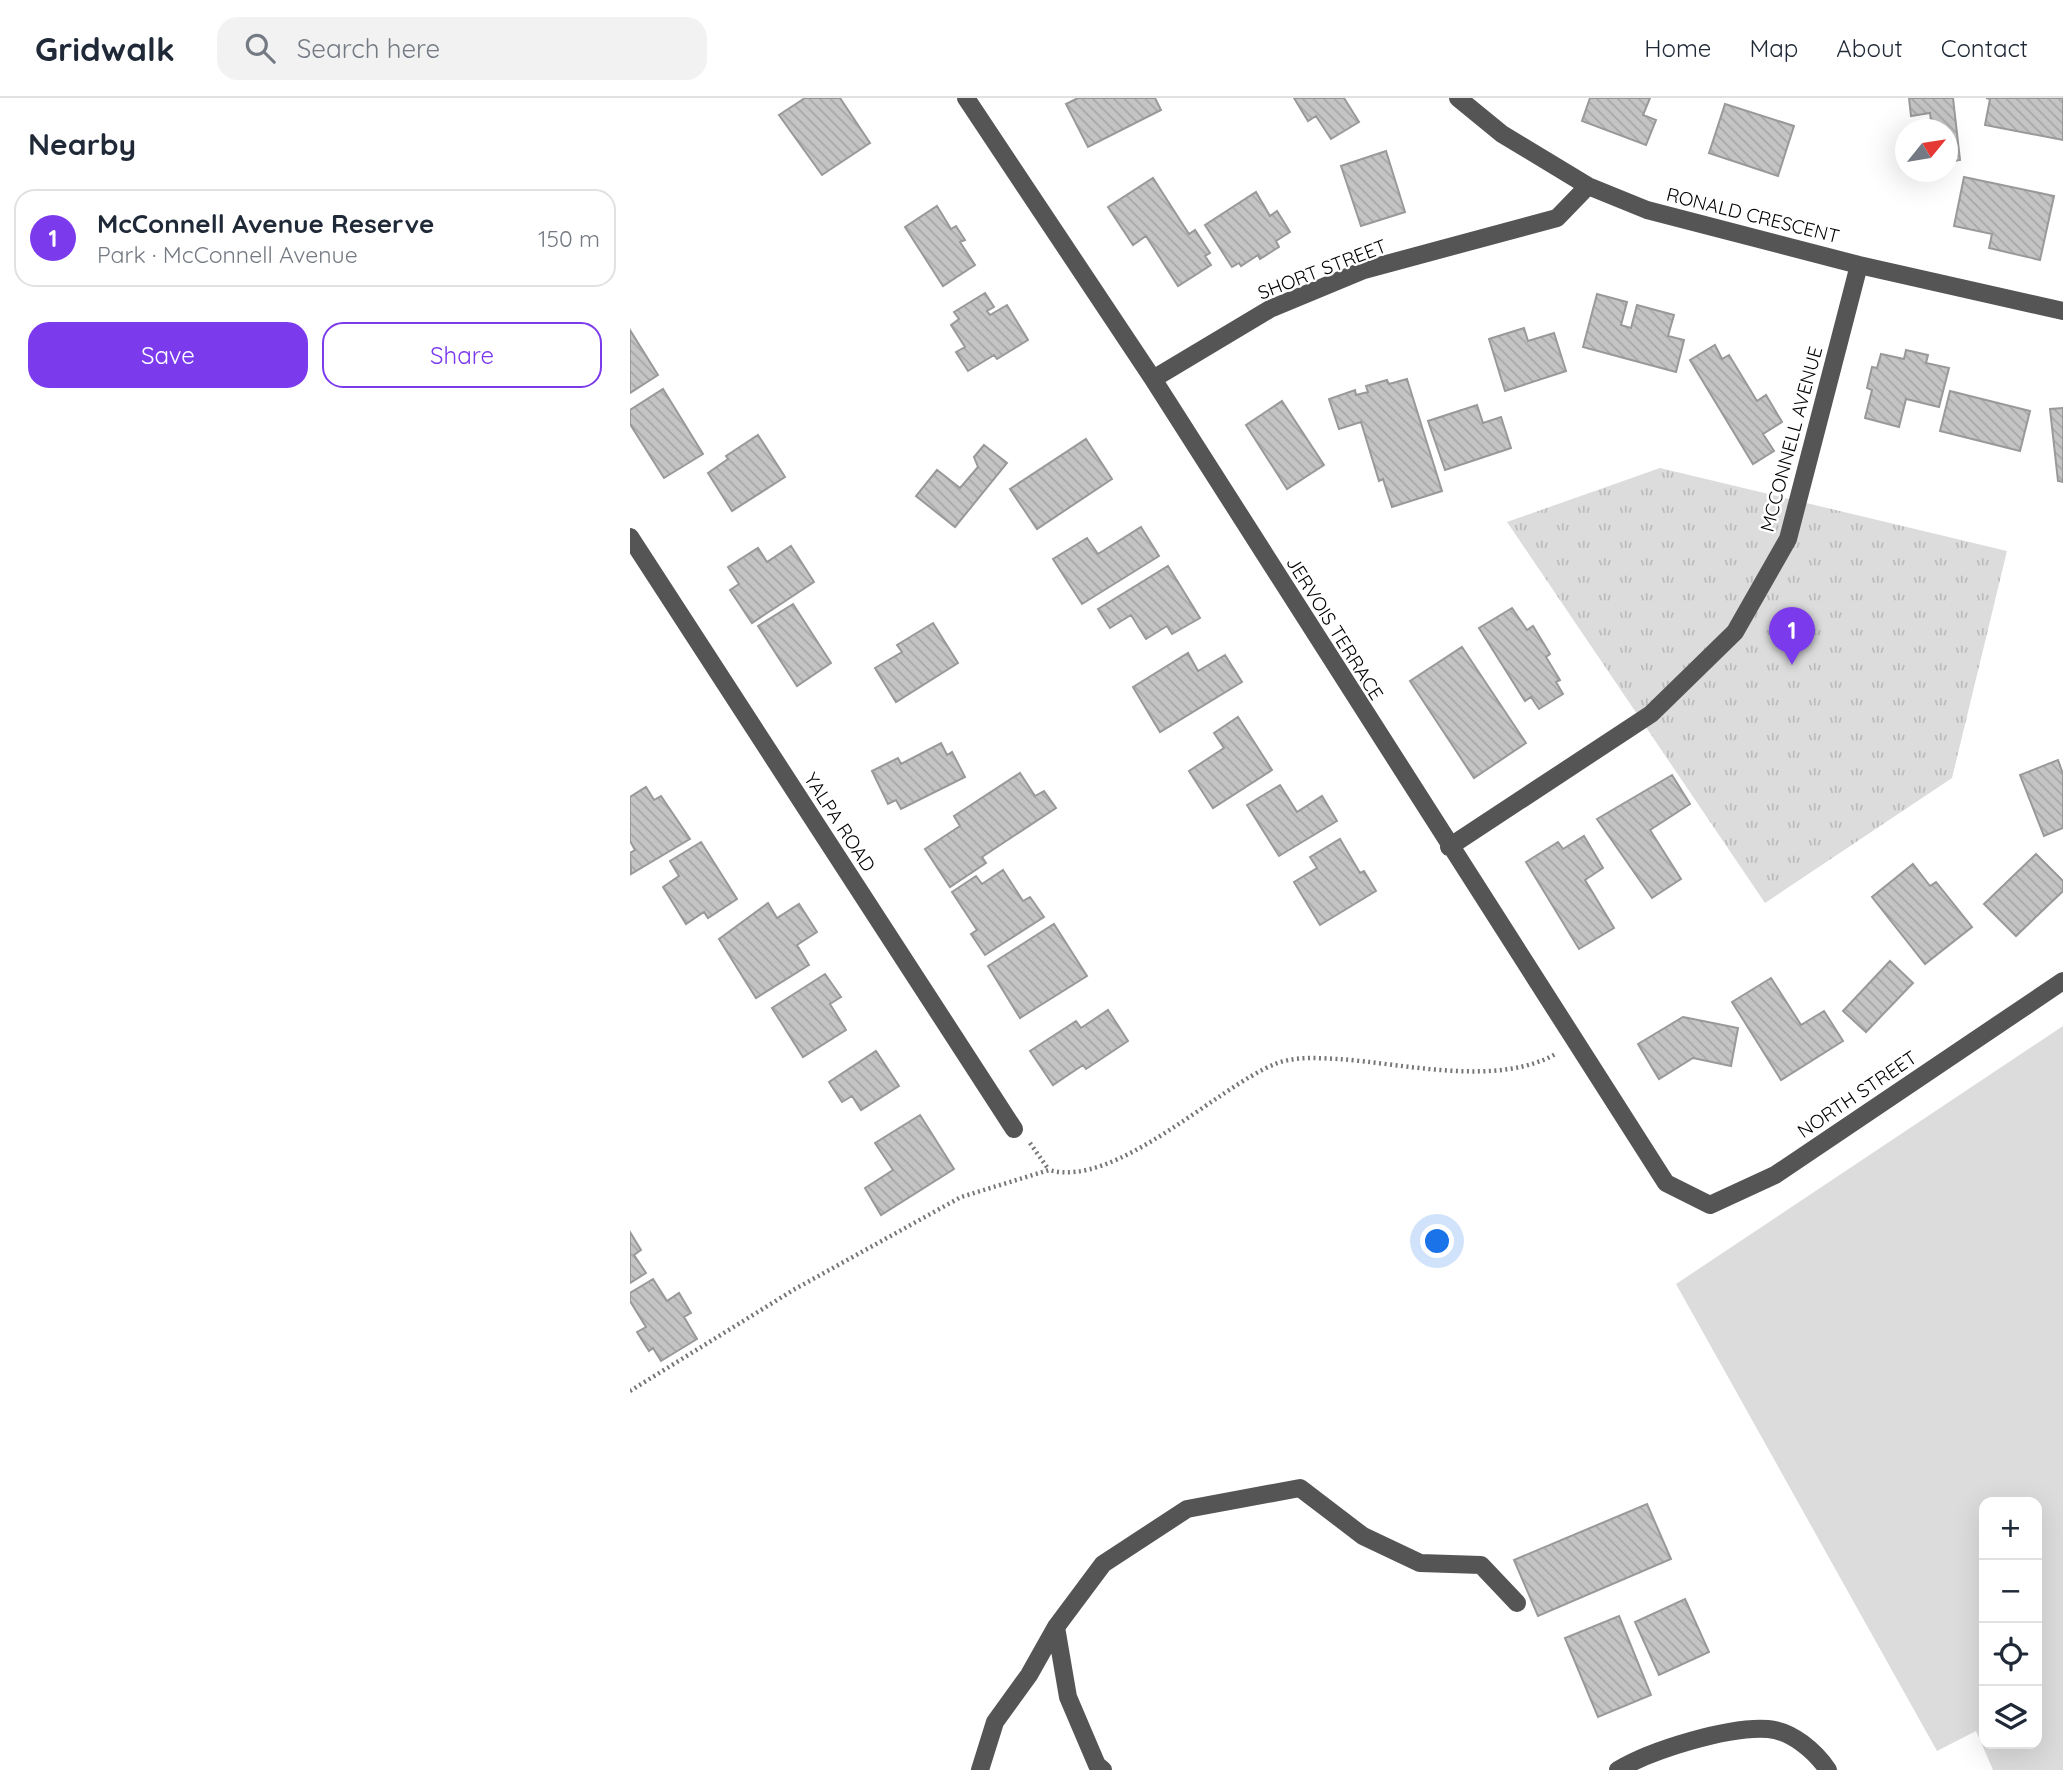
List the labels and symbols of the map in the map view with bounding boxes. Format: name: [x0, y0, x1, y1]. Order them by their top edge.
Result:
north arrow: [1895, 119, 1958, 182]
street label: RONALD CRESCENT: [1664, 182, 1842, 248]
street label: SHORT STREET: [1254, 233, 1390, 305]
street label: MCCONNELL AVENUE: [1755, 344, 1827, 534]
street label: JERVOIS TERRACE: [1281, 552, 1389, 704]
pin: 1: [1769, 607, 1815, 665]
street label: YALPA ROAD: [799, 768, 881, 876]
street label: NORTH STREET: [1793, 1045, 1921, 1143]
your location: [1420, 1224, 1454, 1258]

